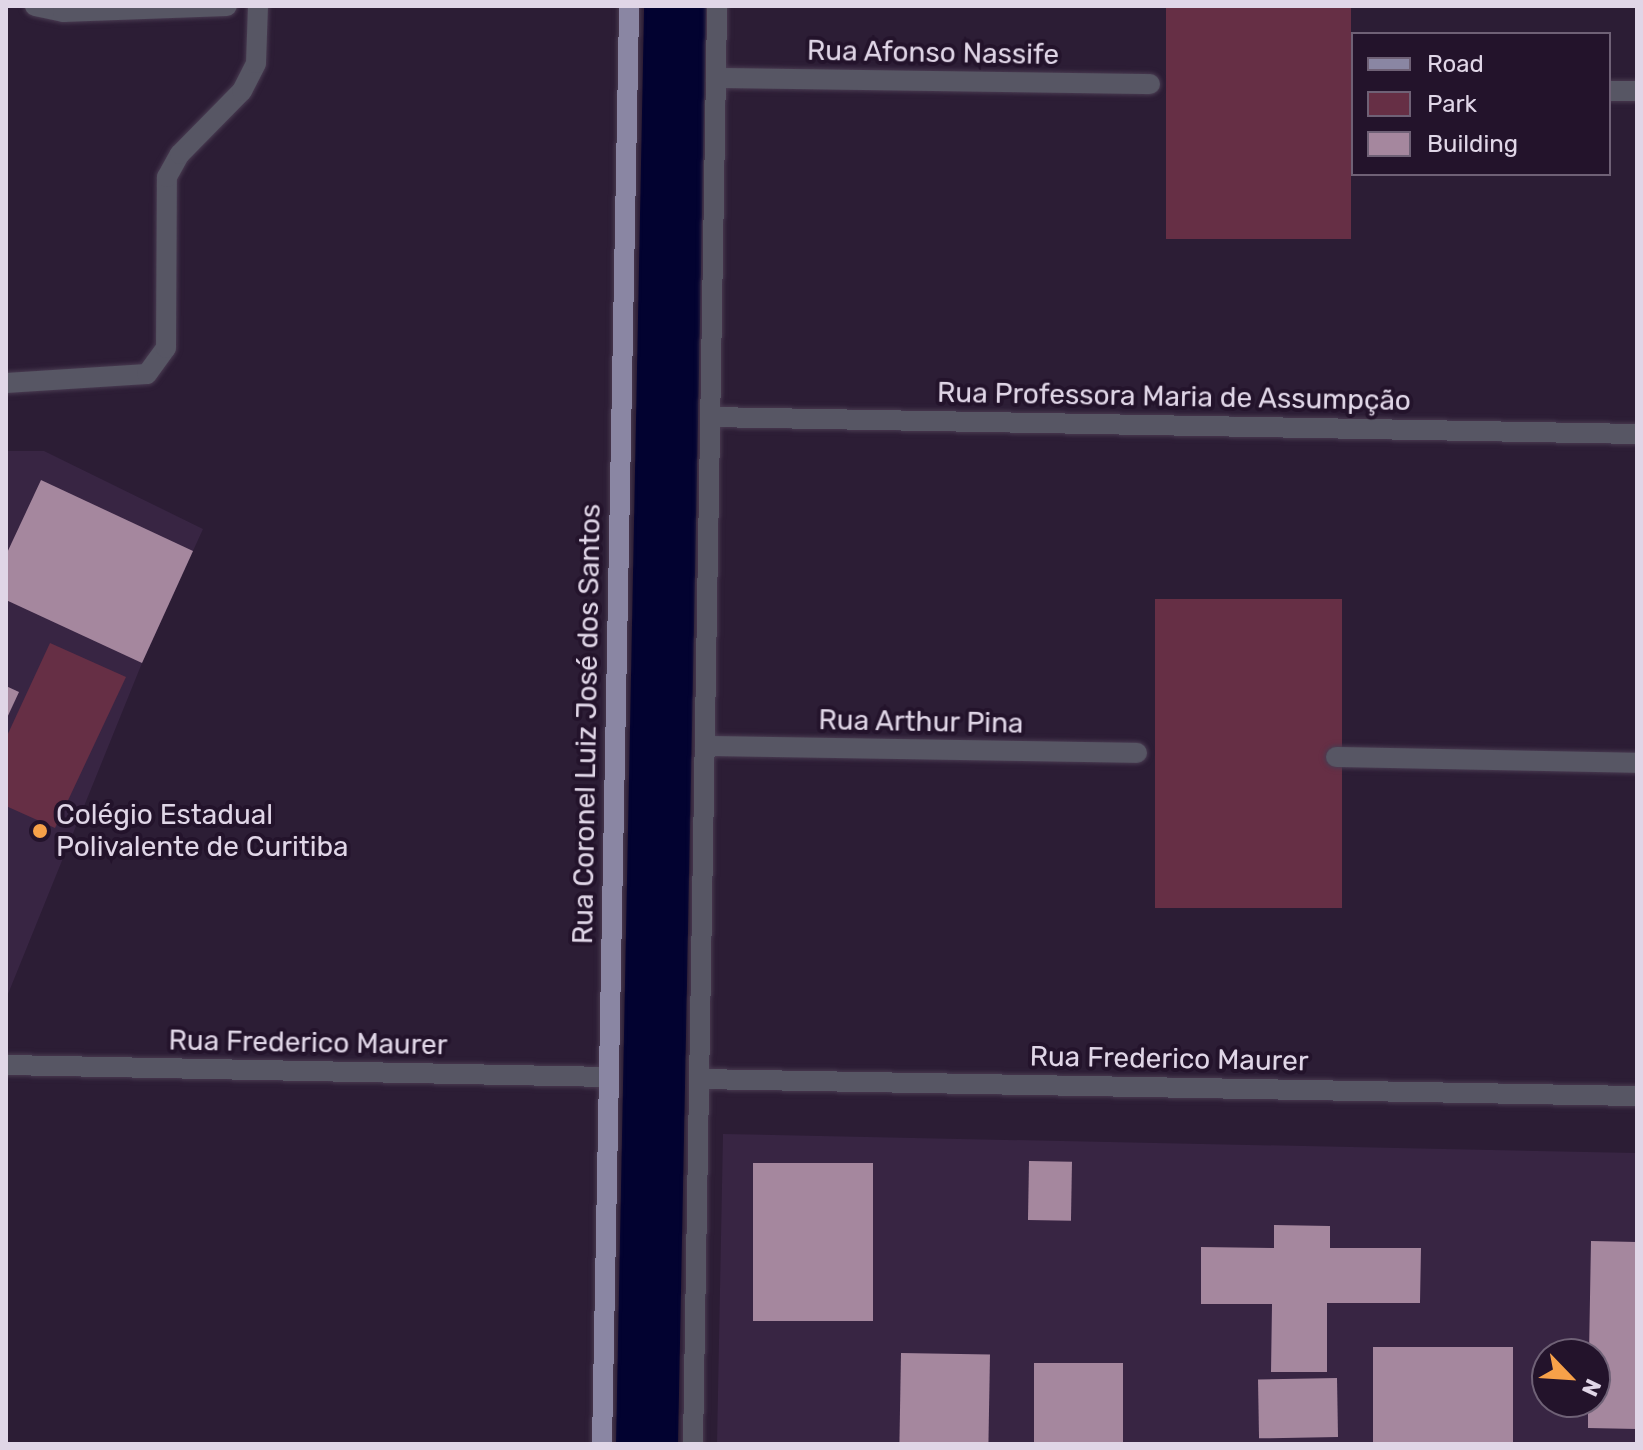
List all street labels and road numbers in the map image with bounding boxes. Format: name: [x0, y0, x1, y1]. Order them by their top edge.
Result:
street label: Rua Afonso Nassife: [806, 34, 1060, 72]
street label: Rua Professora Maria de Assumpção: [936, 376, 1412, 418]
street label: Rua Coronel Luiz José dos Santos: [566, 503, 608, 945]
street label: Rua Arthur Pina: [818, 703, 1024, 741]
street label: Rua Frederico Maurer: [168, 1024, 448, 1062]
street label: Rua Frederico Maurer: [1029, 1040, 1309, 1078]

